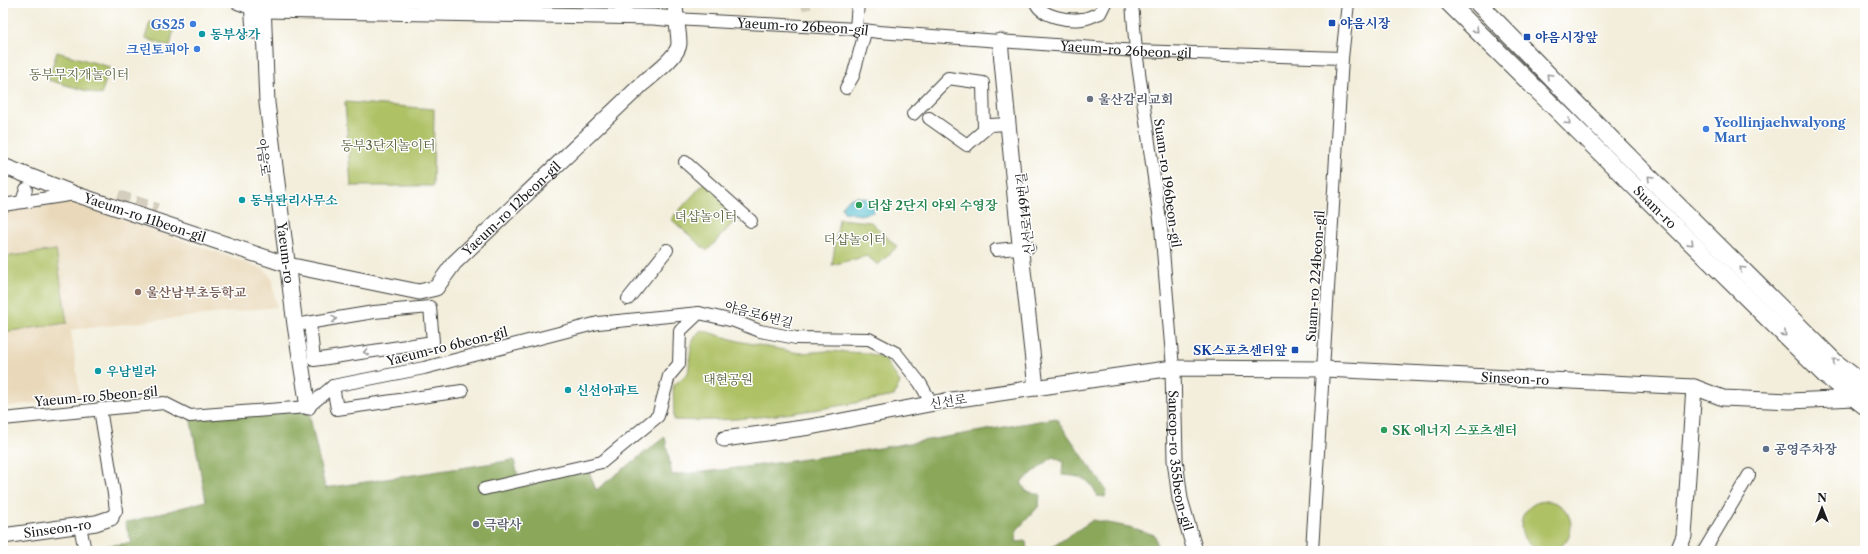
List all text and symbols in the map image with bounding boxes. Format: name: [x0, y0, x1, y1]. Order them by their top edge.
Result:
street label: Yaeum-ro 26beon-gil: [735, 14, 870, 39]
place label: 야음시장: [1340, 15, 1391, 31]
place label: GS25: [151, 16, 185, 32]
marker: 야음시장: [1327, 18, 1337, 28]
marker: GS25: [188, 19, 198, 29]
place label: 동부상가: [210, 26, 261, 42]
one-way arrow: [1471, 26, 1479, 33]
marker: 동부상가: [197, 29, 207, 39]
place label: 야음시장앞: [1535, 29, 1598, 45]
marker: 야음시장앞: [1522, 32, 1532, 42]
street label: Yaeum-ro 26beon-gil: [1058, 37, 1192, 61]
place label: 크린토피아: [126, 41, 189, 57]
marker: 크린토피아: [192, 44, 202, 54]
park label: 동부무지개놀이터: [29, 66, 129, 82]
one-way arrow: [1546, 73, 1554, 81]
place label: 울산감리교회: [1098, 91, 1173, 107]
marker: 울산감리교회: [1085, 94, 1095, 104]
place label: Yeollinjaehwalyong Mart: [1713, 114, 1846, 145]
one-way arrow: [1564, 117, 1571, 125]
street label: Suam-ro 196beon-gil: [1151, 118, 1185, 249]
marker: Yeollinjaehwalyong Mart: [1701, 124, 1711, 134]
street label: 야음로: [254, 137, 274, 177]
park label: 동부3단지놀이터: [340, 137, 436, 153]
street label: Yaeum-ro 12beon-gil: [458, 158, 564, 260]
street label: 신선로149번길: [1013, 172, 1037, 256]
one-way arrow: [1647, 175, 1655, 183]
street label: Suam-ro: [1630, 182, 1680, 232]
street label: Yaeum-ro 11beon-gil: [81, 189, 208, 245]
place label: 동부돤리사무소: [250, 192, 338, 208]
marker: 동부돤리사무소: [237, 195, 247, 205]
place label: 더샵 2단지 야외 수영장: [867, 197, 998, 213]
marker: 더샵 2단지 야외 수영장: [854, 200, 864, 210]
park label: 뎌샵놀이터: [675, 208, 737, 224]
street label: Suam-ro 224beon-gil: [1302, 210, 1328, 342]
street label: Yaeum-ro: [274, 220, 298, 284]
park label: 더샵놀이터: [824, 231, 886, 247]
one-way arrow: [1686, 238, 1694, 246]
one-way arrow: [1740, 266, 1747, 274]
place label: 울산남부초등학교: [146, 284, 247, 300]
marker: 울산남부초등학교: [133, 287, 143, 297]
street label: 야음로6번길: [723, 297, 795, 331]
one-way arrow: [331, 315, 337, 324]
street label: Yaeum-ro 6beon-gil: [384, 323, 509, 369]
one-way arrow: [1779, 329, 1787, 337]
place label: SK스포츠센터앞: [1193, 342, 1287, 358]
marker: SK스포츠센터앞: [1290, 345, 1300, 355]
one-way arrow: [363, 348, 369, 356]
one-way arrow: [1832, 358, 1840, 366]
place label: 우남빌라: [106, 363, 157, 379]
marker: 우남빌라: [93, 366, 103, 376]
street label: Sinseon-ro: [1481, 369, 1550, 388]
park label: 대현공원: [703, 371, 753, 387]
place label: 신선아파트: [576, 382, 639, 398]
street label: Yaeum-ro 5beon-gil: [33, 383, 158, 409]
marker: 신선아파트: [563, 385, 573, 395]
street label: 신선로: [928, 390, 968, 412]
street label: Saneop-ro 355beon-gil: [1165, 390, 1197, 533]
place label: SK 에너지 스포츠센터: [1392, 422, 1517, 438]
marker: SK 에너지 스포츠센터: [1379, 425, 1389, 435]
place label: 공영주차장: [1774, 441, 1837, 457]
marker: 공영주차장: [1761, 444, 1771, 454]
north arrow: [1802, 488, 1842, 528]
text: N: [1817, 491, 1827, 505]
street label: Sinseon-ro: [23, 516, 92, 541]
place label: 극락사: [484, 516, 522, 532]
marker: 극락사: [471, 519, 481, 529]

